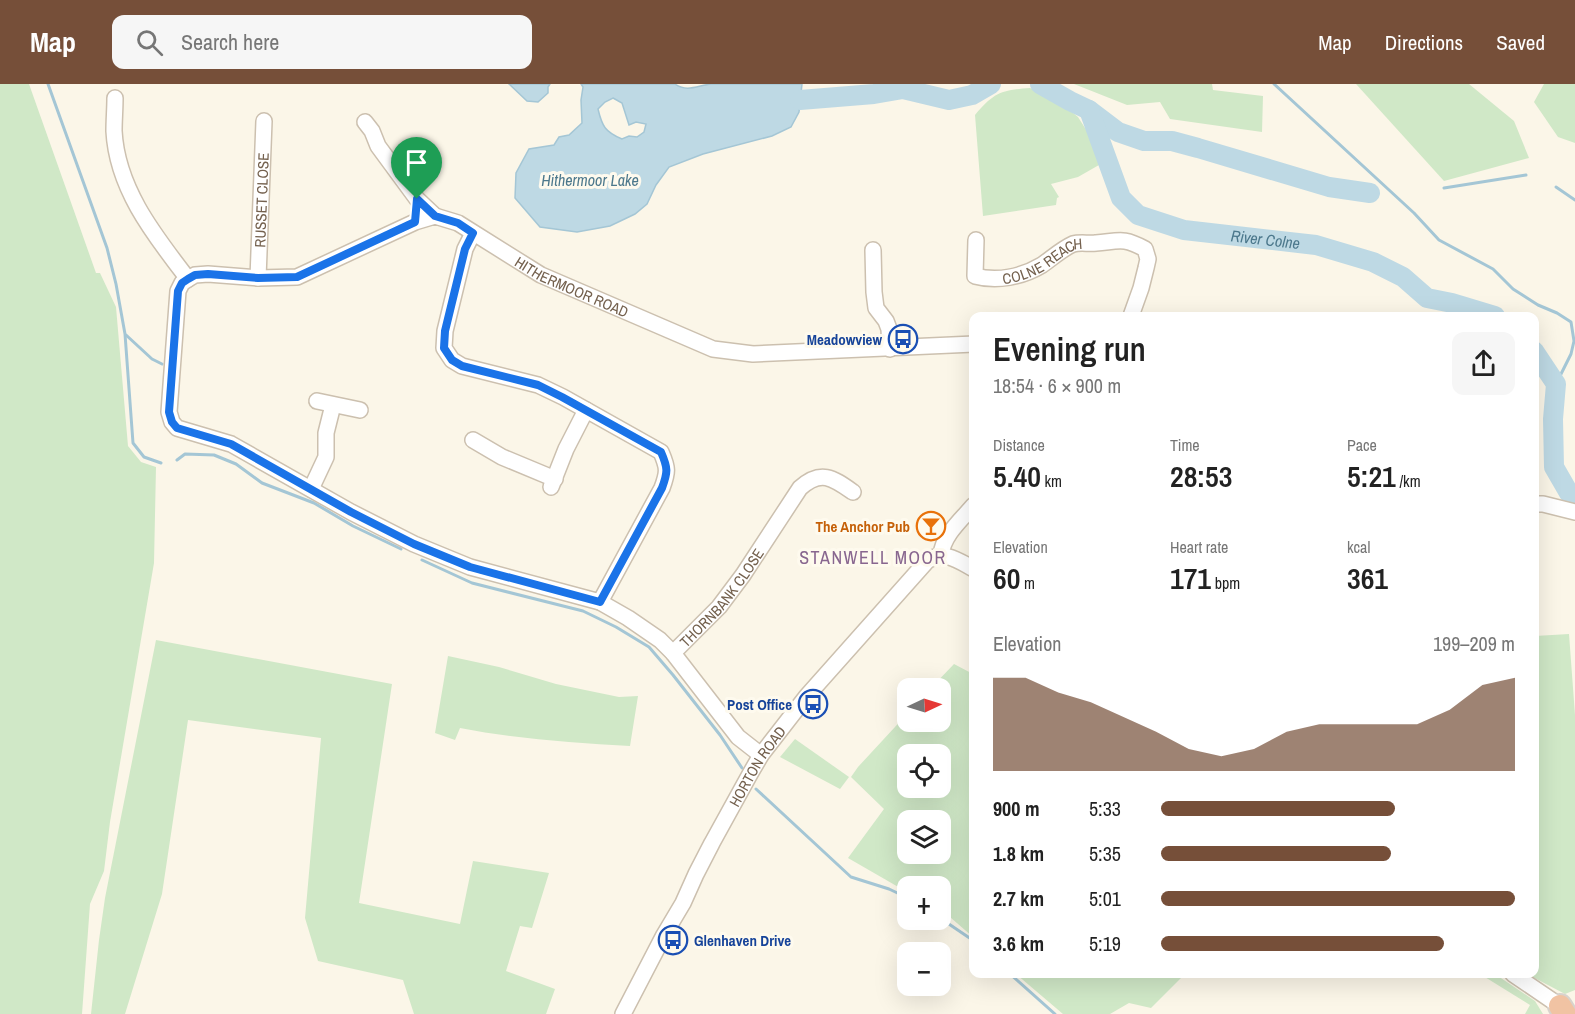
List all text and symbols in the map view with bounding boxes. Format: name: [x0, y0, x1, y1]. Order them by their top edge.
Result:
search box: [112, 15, 532, 69]
text: Map: [30, 23, 76, 61]
icon: search: [133, 26, 166, 59]
text: Search here: [181, 27, 279, 57]
text: Map: [1318, 28, 1352, 57]
text: Directions: [1385, 28, 1463, 57]
text: Saved: [1496, 28, 1545, 57]
pin: [391, 137, 442, 199]
icon: arrive: [400, 146, 433, 179]
street label: RUSSET CLOSE: [249, 152, 273, 248]
water label: Hithermoor Lake: [541, 169, 639, 191]
water label: River Colne: [1230, 224, 1301, 254]
street label: COLNE REACH: [1001, 232, 1083, 289]
street label: HITHERMOOR ROAD: [511, 251, 632, 322]
bus stop icon: Meadowview: [887, 323, 919, 355]
text: Evening run: [993, 327, 1146, 371]
place label: Meadowview: [807, 329, 882, 350]
button: share: [1452, 332, 1515, 395]
text: 18:54 · 6 × 900 m: [993, 372, 1121, 399]
text: Distance: [993, 434, 1045, 456]
text: Time: [1170, 434, 1200, 456]
text: Pace: [1347, 434, 1377, 456]
text: 5.40: [993, 456, 1041, 496]
text: 28:53: [1170, 456, 1232, 496]
text: 5:21: [1347, 456, 1396, 496]
text: km: [1041, 470, 1062, 492]
text: /km: [1396, 470, 1421, 492]
bar icon: The Anchor Pub: [915, 510, 947, 542]
place label: The Anchor Pub: [815, 516, 910, 537]
text: Elevation: [993, 536, 1048, 558]
text: Heart rate: [1170, 536, 1228, 558]
text: kcal: [1347, 536, 1370, 558]
street label: THORNBANK CLOSE: [675, 544, 768, 651]
district label: STANWELL MOOR: [799, 545, 947, 570]
text: 60: [993, 558, 1020, 598]
text: 171: [1170, 558, 1211, 598]
text: 361: [1347, 558, 1388, 598]
text: m: [1020, 572, 1035, 594]
text: bpm: [1211, 572, 1240, 594]
text: Elevation: [993, 630, 1061, 657]
text: 199–209 m: [1433, 630, 1515, 657]
north arrow: [897, 678, 951, 732]
map controls: [897, 678, 951, 996]
bus stop icon: Post Office: [797, 688, 829, 720]
place label: Post Office: [727, 694, 792, 715]
street label: HORTON ROAD: [724, 721, 790, 810]
button: locate: [897, 744, 951, 798]
text: 900 m: [993, 795, 1040, 822]
text: 5:33: [1089, 795, 1121, 822]
button: layers: [897, 810, 951, 864]
text: 1.8 km: [993, 840, 1044, 867]
text: 5:35: [1089, 840, 1121, 867]
button: +: [897, 876, 951, 930]
text: 2.7 km: [993, 885, 1044, 912]
text: 5:01: [1089, 885, 1121, 912]
bus stop icon: Glenhaven Drive: [657, 924, 689, 956]
place label: Glenhaven Drive: [694, 930, 791, 951]
text: 3.6 km: [993, 930, 1044, 957]
text: 5:19: [1089, 930, 1121, 957]
button: −: [897, 942, 951, 996]

